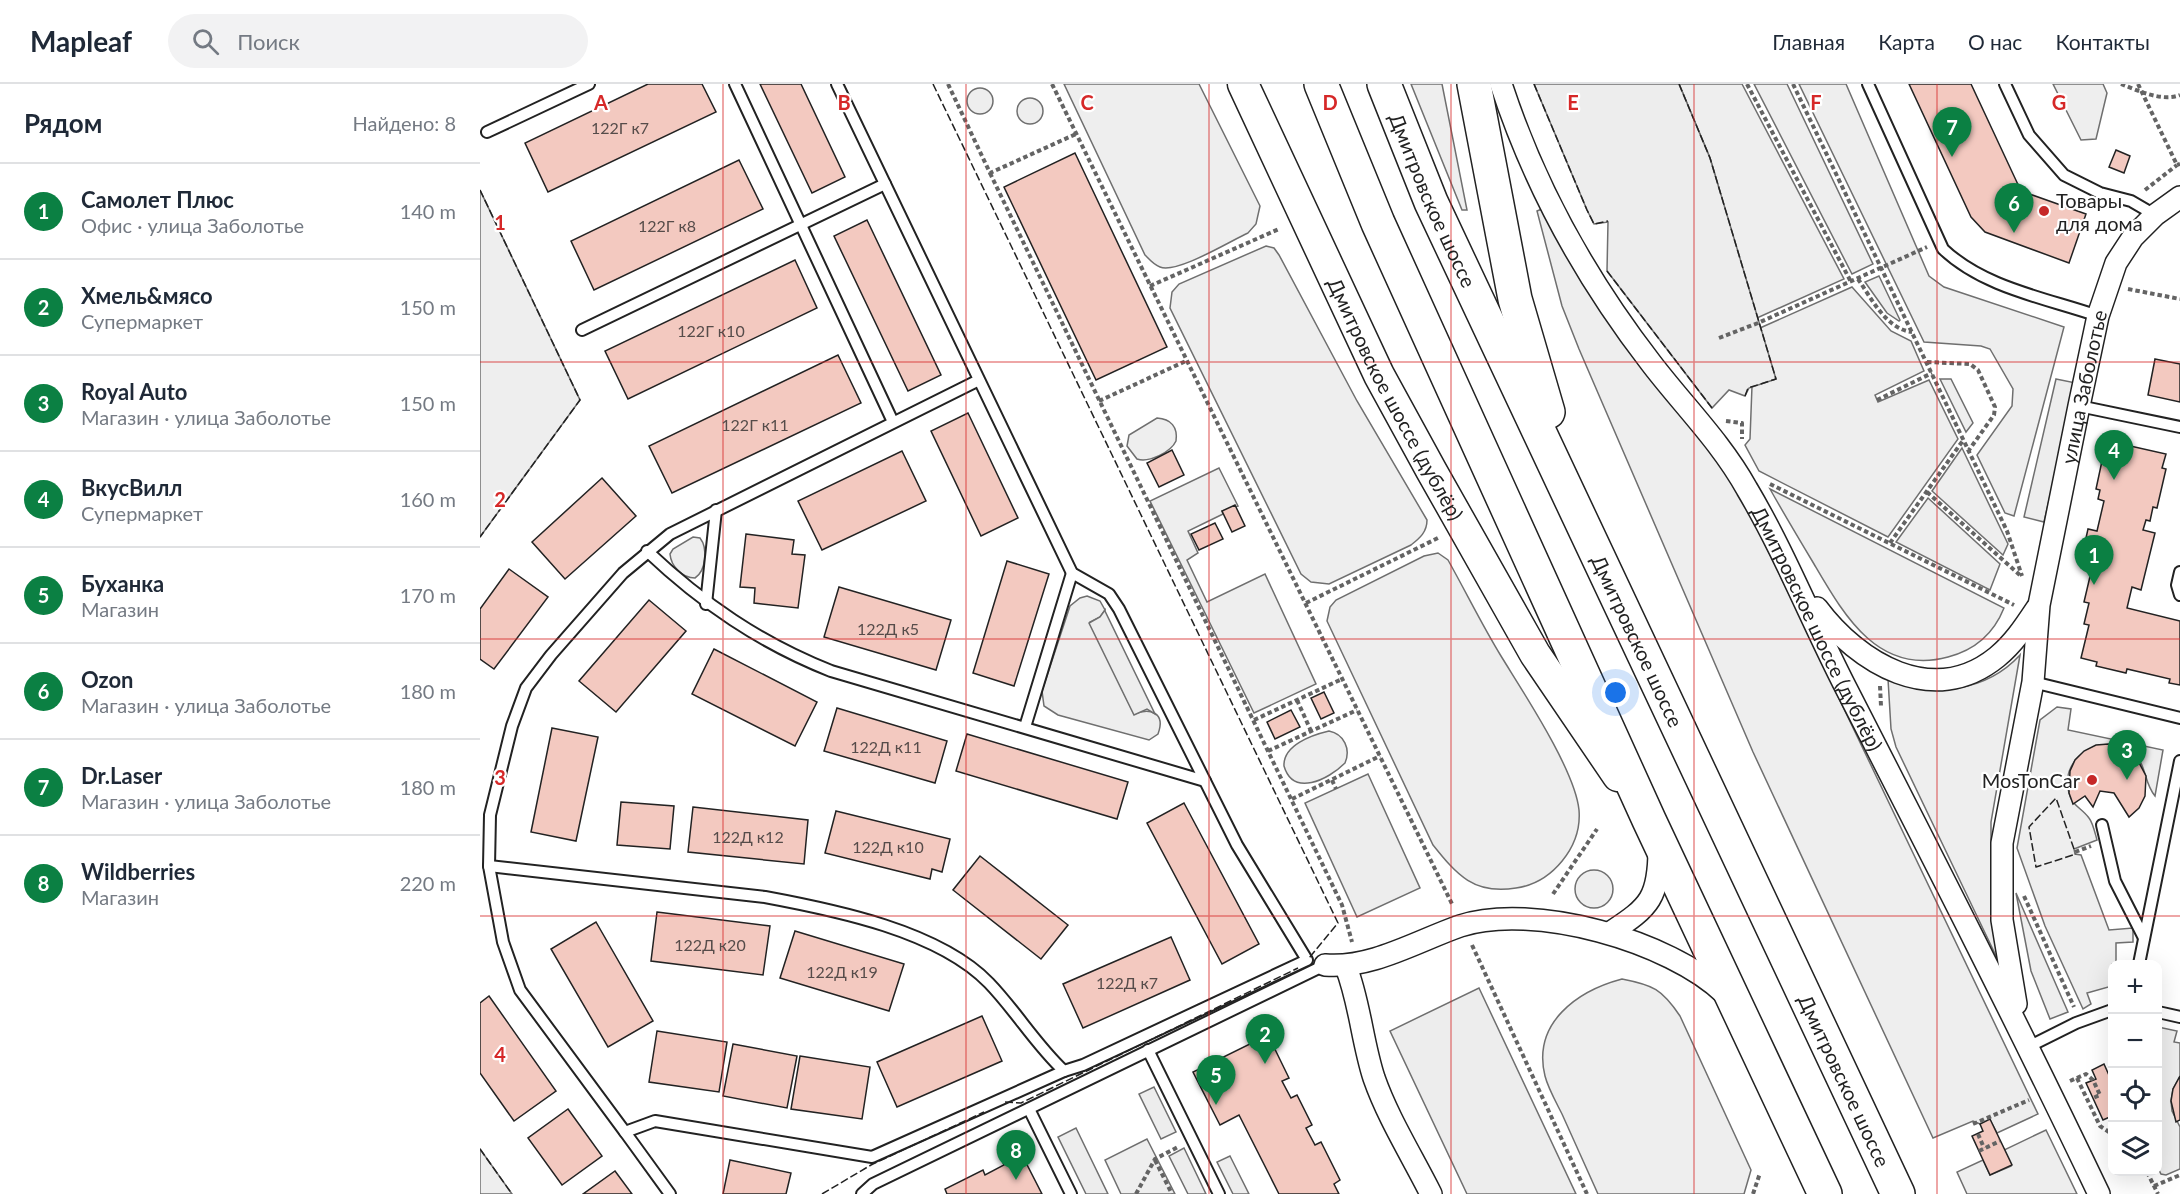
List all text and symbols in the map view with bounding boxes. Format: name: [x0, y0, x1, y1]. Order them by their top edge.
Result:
search box: [168, 14, 588, 68]
text: Mapleaf: [30, 24, 132, 58]
icon: search: [189, 25, 222, 58]
text: Поиск: [237, 28, 300, 55]
text: Главная: [1772, 29, 1845, 54]
text: Карта: [1878, 29, 1935, 54]
text: О нас: [1968, 29, 2022, 54]
text: Контакты: [2055, 29, 2150, 54]
text: A: [593, 90, 608, 114]
text: B: [837, 90, 851, 114]
text: C: [1080, 90, 1094, 114]
text: D: [1322, 90, 1338, 114]
text: E: [1567, 90, 1579, 114]
text: F: [1810, 90, 1822, 114]
text: G: [2052, 90, 2066, 114]
text: Рядом: [24, 107, 102, 139]
pin: 7: [1932, 107, 1972, 157]
street label: Дмитровское шоссе: [1385, 110, 1481, 291]
text: Найдено: 8: [353, 111, 456, 135]
house number: 122Г к7: [591, 118, 649, 137]
pin: 6: [1994, 184, 2033, 233]
text: Самолет Плюс: [81, 186, 234, 213]
place label: Товары для дома: [2056, 188, 2143, 235]
text: 1: [38, 199, 49, 223]
text: 140 m: [400, 199, 456, 223]
marker: Товары для дома: [2037, 204, 2051, 218]
text: 1: [494, 210, 506, 234]
text: Офис · улица Заболотье: [81, 213, 304, 237]
house number: 122Г к8: [638, 216, 696, 235]
street label: Дмитровское шоссе (дублёр): [1323, 274, 1469, 524]
text: Хмель&мясо: [81, 282, 213, 309]
text: 2: [38, 295, 49, 319]
text: 150 m: [400, 295, 456, 319]
street label: улица Заболотье: [2056, 306, 2111, 466]
text: Супермаркет: [81, 309, 203, 333]
house number: 122Г к10: [677, 321, 745, 340]
text: Royal Auto: [81, 378, 187, 405]
text: 3: [38, 391, 49, 415]
text: 150 m: [400, 391, 456, 415]
text: Магазин · улица Заболотье: [81, 405, 331, 429]
house number: 122Г к11: [721, 415, 789, 434]
pin: 4: [2094, 430, 2134, 480]
text: ВкусВилл: [81, 474, 183, 501]
text: 4: [38, 487, 49, 511]
text: 160 m: [400, 487, 456, 511]
text: 2: [494, 487, 506, 511]
text: Супермаркет: [81, 501, 203, 525]
street label: Дмитровское шоссе (дублёр): [1747, 502, 1888, 755]
pin: 1: [2074, 536, 2114, 585]
street label: Дмитровское шоссе: [1587, 551, 1688, 731]
text: Буханка: [81, 570, 164, 597]
text: 5: [38, 583, 49, 607]
text: 170 m: [400, 583, 456, 607]
text: Магазин: [81, 597, 159, 621]
house number: 122Д к5: [857, 619, 919, 638]
text: Ozon: [81, 666, 134, 693]
your location: [1601, 678, 1630, 707]
text: 6: [38, 679, 49, 703]
text: 180 m: [400, 679, 456, 703]
text: Магазин · улица Заболотье: [81, 693, 331, 717]
pin: 3: [2108, 730, 2146, 780]
house number: 122Д к11: [850, 737, 922, 756]
text: Dr.Laser: [81, 762, 162, 789]
text: 3: [494, 765, 506, 789]
place label: MosTonCar: [1982, 768, 2081, 792]
marker: MosTonCar: [2085, 773, 2099, 787]
text: 7: [38, 775, 49, 799]
text: 180 m: [400, 775, 456, 799]
text: Магазин · улица Заболотье: [81, 789, 331, 813]
house number: 122Д к12: [712, 827, 784, 846]
house number: 122Д к10: [852, 837, 924, 856]
text: Wildberries: [81, 858, 195, 885]
text: 8: [38, 871, 49, 895]
text: 220 m: [400, 871, 456, 895]
text: Магазин: [81, 885, 159, 909]
house number: 122Д к20: [674, 935, 746, 954]
map controls: [2108, 960, 2162, 1176]
button: +: [2108, 960, 2162, 1014]
house number: 122Д к19: [806, 962, 878, 981]
house number: 122Д к7: [1096, 973, 1158, 992]
street label: Дмитровское шоссе: [1794, 991, 1895, 1170]
pin: 2: [1246, 1014, 1284, 1064]
button: −: [2108, 1014, 2162, 1068]
text: 4: [494, 1042, 506, 1066]
pin: 5: [1196, 1056, 1236, 1105]
button: locate: [2108, 1068, 2162, 1122]
button: layers: [2108, 1122, 2162, 1176]
pin: 8: [996, 1130, 1036, 1180]

